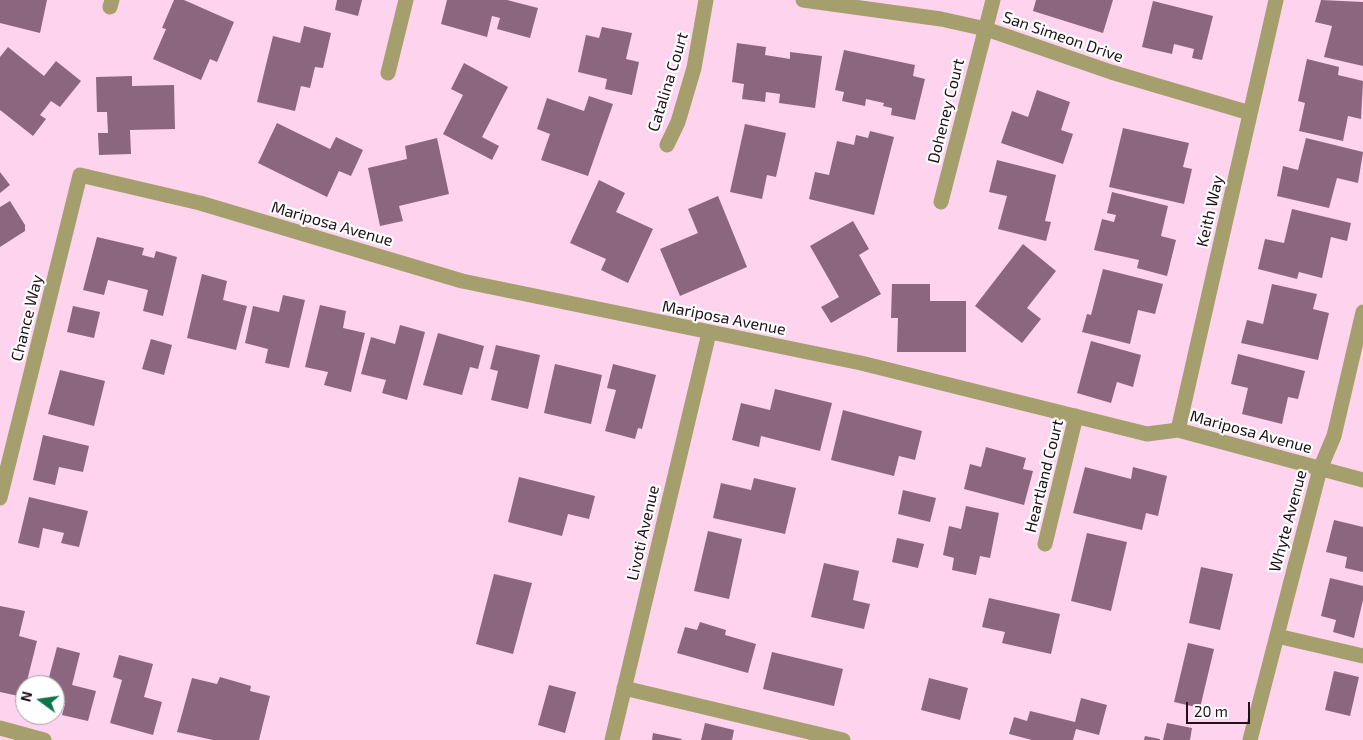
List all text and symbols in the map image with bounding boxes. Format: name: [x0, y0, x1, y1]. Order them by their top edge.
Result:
street label: San Simeon Drive: [1000, 7, 1126, 67]
street label: Catalina Court: [644, 30, 692, 134]
street label: Doheney Court: [924, 57, 968, 165]
street label: Keith Way: [1192, 173, 1228, 249]
street label: Mariposa Avenue: [269, 197, 395, 251]
street label: Chance Way: [7, 273, 47, 363]
street label: Mariposa Avenue: [660, 297, 788, 339]
street label: Mariposa Avenue: [1188, 406, 1314, 458]
street label: Heartland Court: [1021, 417, 1067, 535]
street label: Whyte Avenue: [1265, 468, 1311, 574]
street label: Livoti Avenue: [623, 484, 663, 582]
north arrow: [15, 675, 65, 725]
text: N: [16, 690, 35, 703]
scale bar: [1188, 692, 1252, 724]
text: 20 m: [1194, 702, 1228, 720]

